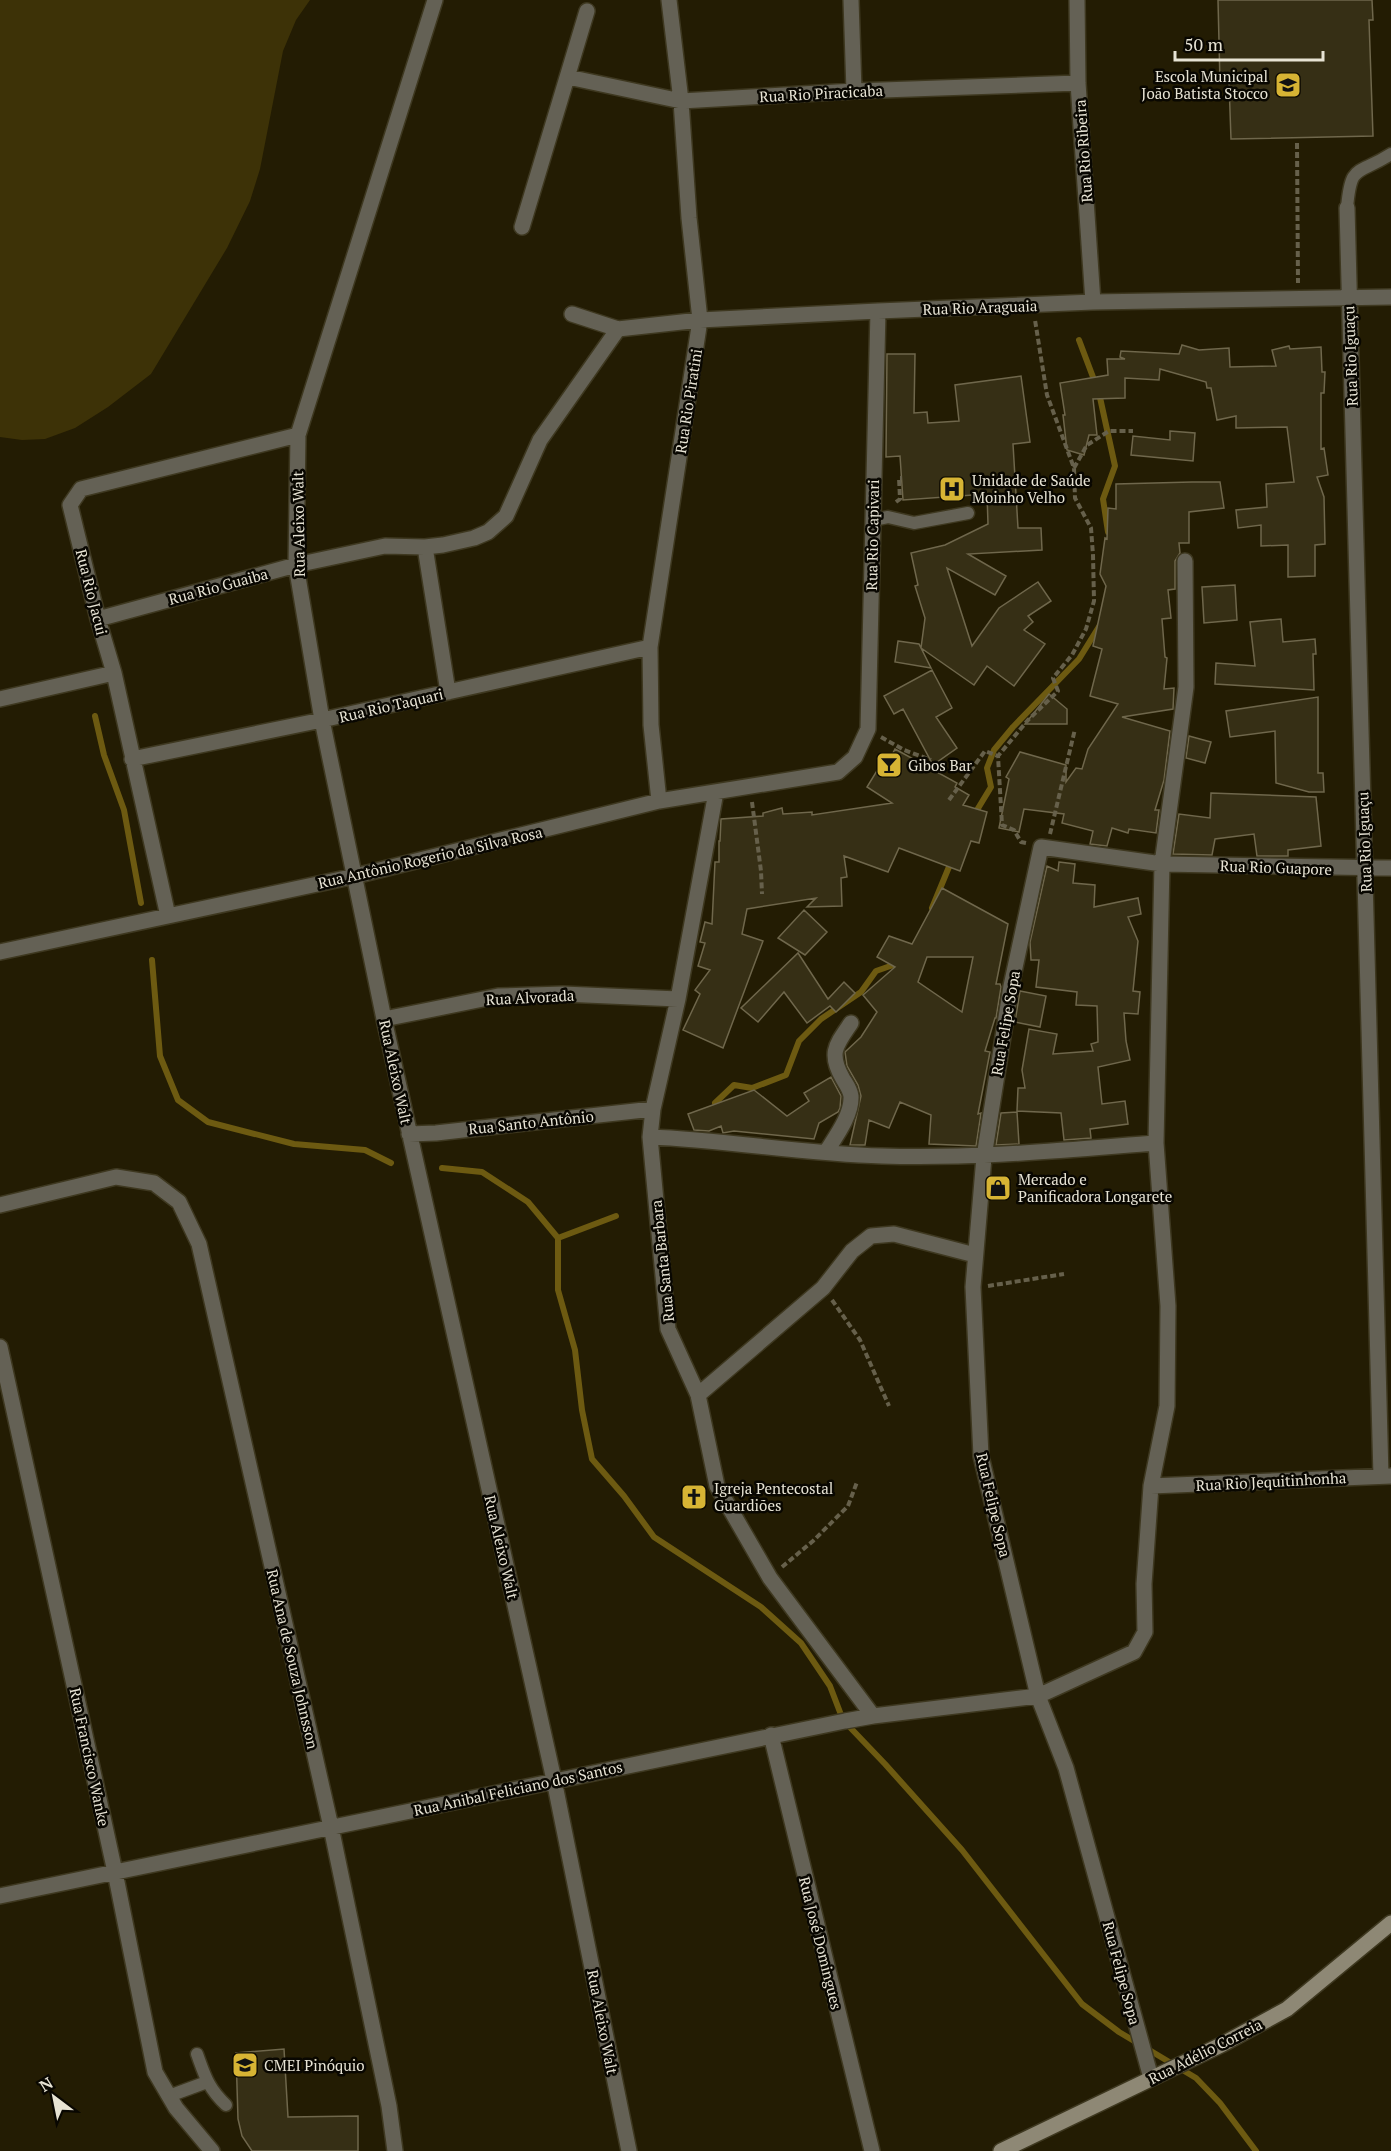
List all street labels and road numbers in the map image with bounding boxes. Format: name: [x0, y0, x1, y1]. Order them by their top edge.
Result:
street label: Rua Rio Piracicaba: [759, 80, 884, 106]
street label: Rua Rio Ribeira: [1069, 98, 1097, 203]
street label: Rua Rio Araguaia: [922, 295, 1038, 319]
street label: Rua Rio Iguaçu: [1338, 305, 1362, 406]
street label: Rua Rio Piratini: [670, 347, 706, 455]
street label: Rua Aleixo Walt: [287, 470, 309, 577]
street label: Rua Rio Capivari: [861, 479, 883, 591]
street label: Rua Rio Jacui: [72, 547, 112, 637]
street label: Rua Rio Guaiba: [166, 563, 270, 609]
street label: Rua Rio Taquari: [337, 683, 445, 727]
street label: Rua Rio Iguaçu: [1352, 791, 1376, 892]
street label: Rua Antônio Rogerio da Silva Rosa: [316, 821, 545, 893]
street label: Rua Rio Guapore: [1220, 855, 1332, 879]
street label: Rua Felipe Sopa: [986, 969, 1024, 1077]
street label: Rua Alvorada: [485, 985, 575, 1009]
street label: Rua Aleixo Walt: [375, 1018, 417, 1126]
street label: Rua Santo Antônio: [467, 1105, 595, 1139]
street label: Rua Santa Barbara: [646, 1199, 678, 1323]
street label: Rua Felipe Sopa: [972, 1451, 1016, 1559]
street label: Rua Rio Jequitinhonha: [1195, 1467, 1347, 1495]
street label: Rua Aleixo Walt: [480, 1493, 524, 1601]
street label: Rua Ana de Souza Johnsson: [263, 1567, 323, 1751]
street label: Rua Francisco Wanke: [66, 1686, 114, 1828]
street label: Rua Anibal Feliciano dos Santos: [412, 1756, 624, 1820]
street label: Rua José Domingues: [795, 1874, 847, 2012]
street label: Rua Felipe Sopa: [1099, 1919, 1146, 2027]
street label: Rua Aleixo Walt: [583, 1968, 623, 2076]
street label: Rua Adélio Correia: [1145, 2014, 1266, 2088]

